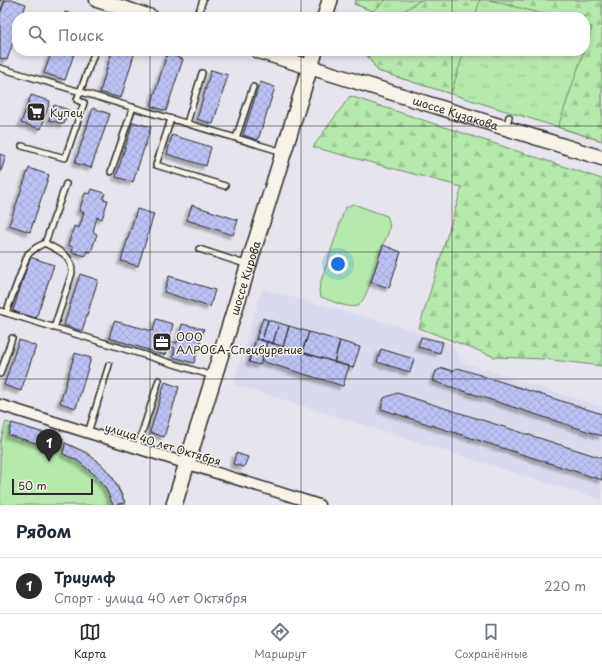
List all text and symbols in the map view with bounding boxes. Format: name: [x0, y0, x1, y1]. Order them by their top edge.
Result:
search box: [12, 12, 590, 56]
icon: search: [26, 23, 48, 45]
text: Поиск: [58, 23, 104, 46]
street label: шоссе Кузакова: [411, 91, 501, 134]
supermarket icon: Купец: [25, 101, 47, 123]
place label: Купец: [50, 104, 83, 121]
street label: шоссе Кирова: [225, 238, 264, 317]
your location: [328, 254, 348, 274]
place label: ООО АЛРОСА-Спецбурение: [176, 328, 303, 358]
office icon: ООО АЛРОСА-Спецбурение: [151, 331, 173, 353]
street label: улица 40 лет Октября: [103, 418, 223, 470]
pin: 1: [36, 429, 62, 462]
scale bar: [12, 477, 93, 496]
text: 50 m: [18, 477, 47, 494]
text: Рядом: [16, 518, 71, 544]
text: Триумф: [54, 565, 116, 588]
text: 1: [26, 576, 32, 595]
text: 220 m: [544, 576, 586, 595]
text: Спорт · улица 40 лет Октября: [54, 588, 247, 607]
tab: Карта: [74, 621, 106, 662]
tab: Маршрут: [254, 621, 306, 662]
tab: Сохранённые: [454, 621, 528, 662]

